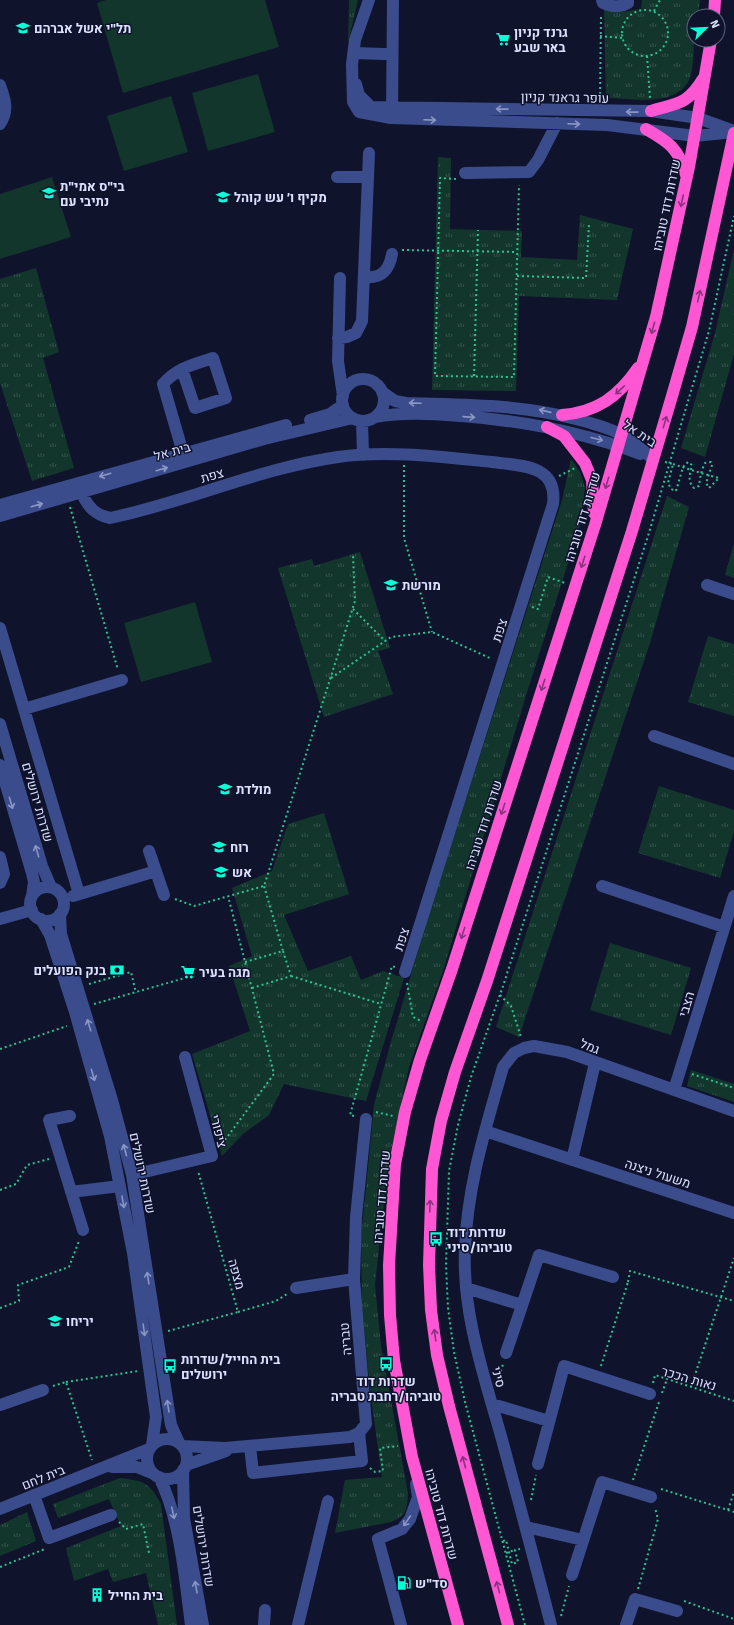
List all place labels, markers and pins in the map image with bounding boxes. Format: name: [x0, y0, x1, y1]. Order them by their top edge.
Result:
school or university icon: תל"י אשל אברהם: [15, 20, 31, 36]
place label: תל"י אשל אברהם: [34, 21, 131, 36]
place label: גרנד קניון באר שבע: [514, 25, 568, 55]
supermarket icon: גרנד קניון באר שבע: [495, 31, 511, 47]
place label: בי"ס אמי"ת נתיבי עם: [60, 179, 124, 209]
school or university icon: בי"ס אמי"ת נתיבי עם: [41, 185, 57, 201]
school or university icon: מקיף ו׳ עש קוהל: [215, 189, 231, 205]
place label: מקיף ו׳ עש קוהל: [234, 190, 327, 205]
school or university icon: מורשת: [383, 577, 399, 593]
place label: מורשת: [402, 578, 441, 593]
school or university icon: מולדת: [217, 781, 233, 797]
place label: מולדת: [236, 782, 271, 797]
school or university icon: רוח: [211, 839, 227, 855]
place label: רוח: [230, 840, 249, 855]
school or university icon: אש: [213, 864, 229, 880]
place label: אש: [232, 865, 252, 880]
bank icon: בנק הפועלים: [109, 962, 125, 978]
place label: בנק הפועלים: [33, 963, 106, 978]
supermarket icon: מגה בעיר: [180, 964, 196, 980]
place label: מגה בעיר: [199, 965, 250, 980]
place label: שדרות דוד טוביהו/סיני: [447, 1225, 512, 1255]
bus stop icon: שדרות דוד טוביהו/סיני: [428, 1231, 444, 1247]
school or university icon: יריחו: [47, 1313, 63, 1329]
place label: יריחו: [66, 1314, 94, 1329]
place label: בית החייל/שדרות ירושלים: [181, 1352, 280, 1382]
bus stop icon: שדרות דוד טוביהו/רחבת טבריה: [378, 1356, 394, 1372]
bus stop icon: בית החייל/שדרות ירושלים: [162, 1358, 178, 1374]
place label: שדרות דוד טוביהו/רחבת טבריה: [331, 1374, 441, 1404]
fuel station icon: סד"ש: [396, 1575, 412, 1591]
place label: סד"ש: [415, 1576, 448, 1591]
building icon: בית החייל: [89, 1587, 105, 1603]
place label: בית החייל: [108, 1588, 163, 1603]

